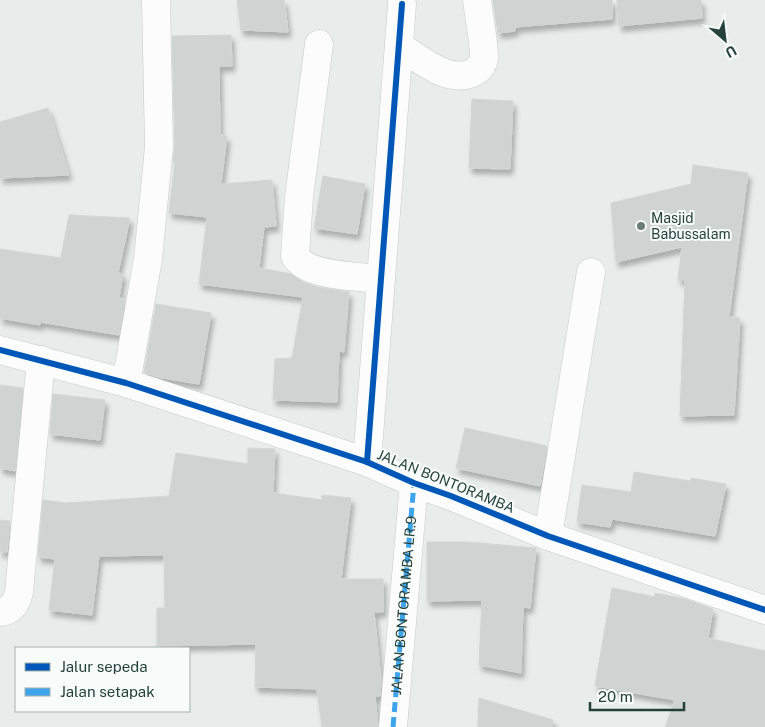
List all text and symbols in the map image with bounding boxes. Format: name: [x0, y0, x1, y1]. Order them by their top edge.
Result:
north arrow: [700, 15, 750, 65]
text: U: [723, 42, 739, 61]
place label: Masjid Babussalam: [651, 210, 731, 242]
marker: Masjid Babussalam: [635, 220, 647, 232]
street label: JALAN BONTORAMBA: [375, 446, 517, 516]
street label: JALAN BONTORAMBA LR.9: [388, 515, 419, 696]
legend: [15, 647, 190, 712]
text: Jalur sepeda: [60, 658, 148, 675]
scale bar: [590, 680, 684, 712]
text: Jalan setapak: [60, 683, 155, 700]
text: 20 m: [598, 688, 633, 705]

